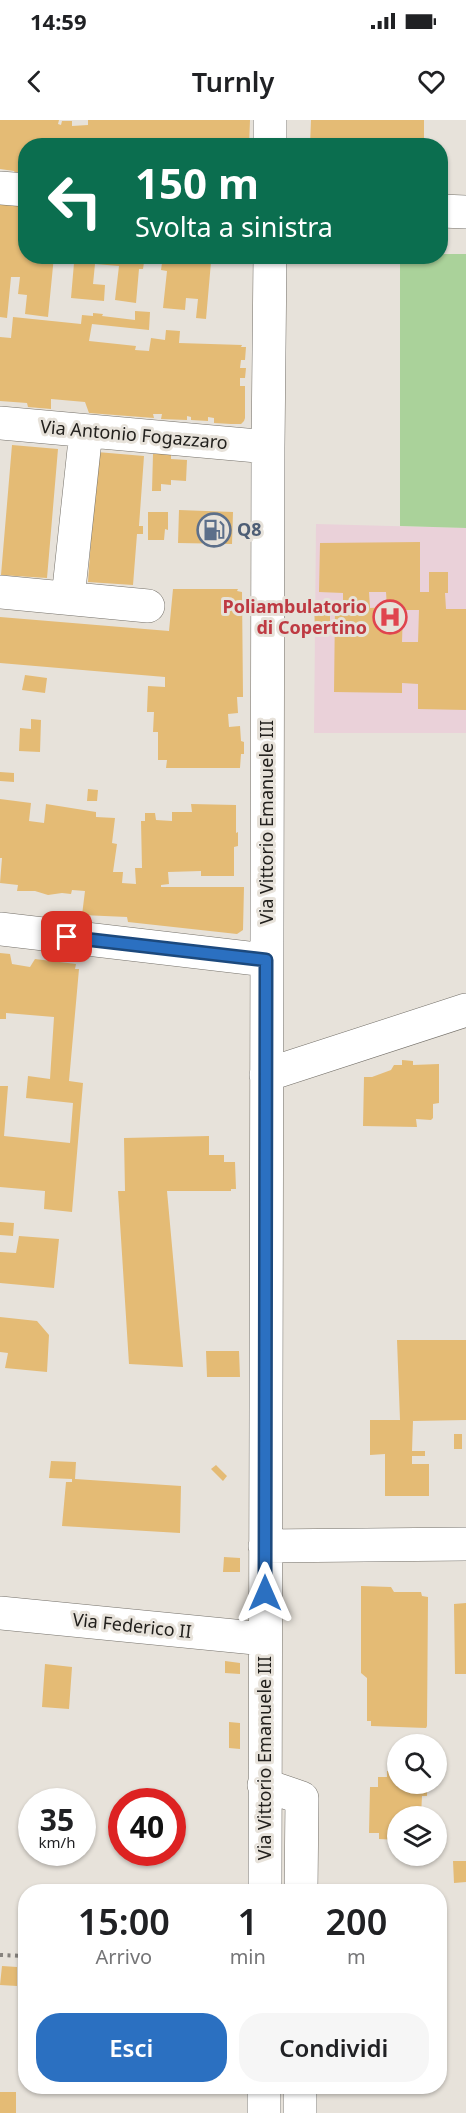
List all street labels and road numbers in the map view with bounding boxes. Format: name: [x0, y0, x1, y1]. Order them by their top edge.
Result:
street label: Via Antonio Fogazzaro: [39, 414, 229, 454]
street label: Via Vittorio Emanuele III: [254, 720, 278, 924]
street label: Via Federico II: [71, 1607, 193, 1643]
street label: Via Vittorio Emanuele III: [252, 1656, 276, 1860]

